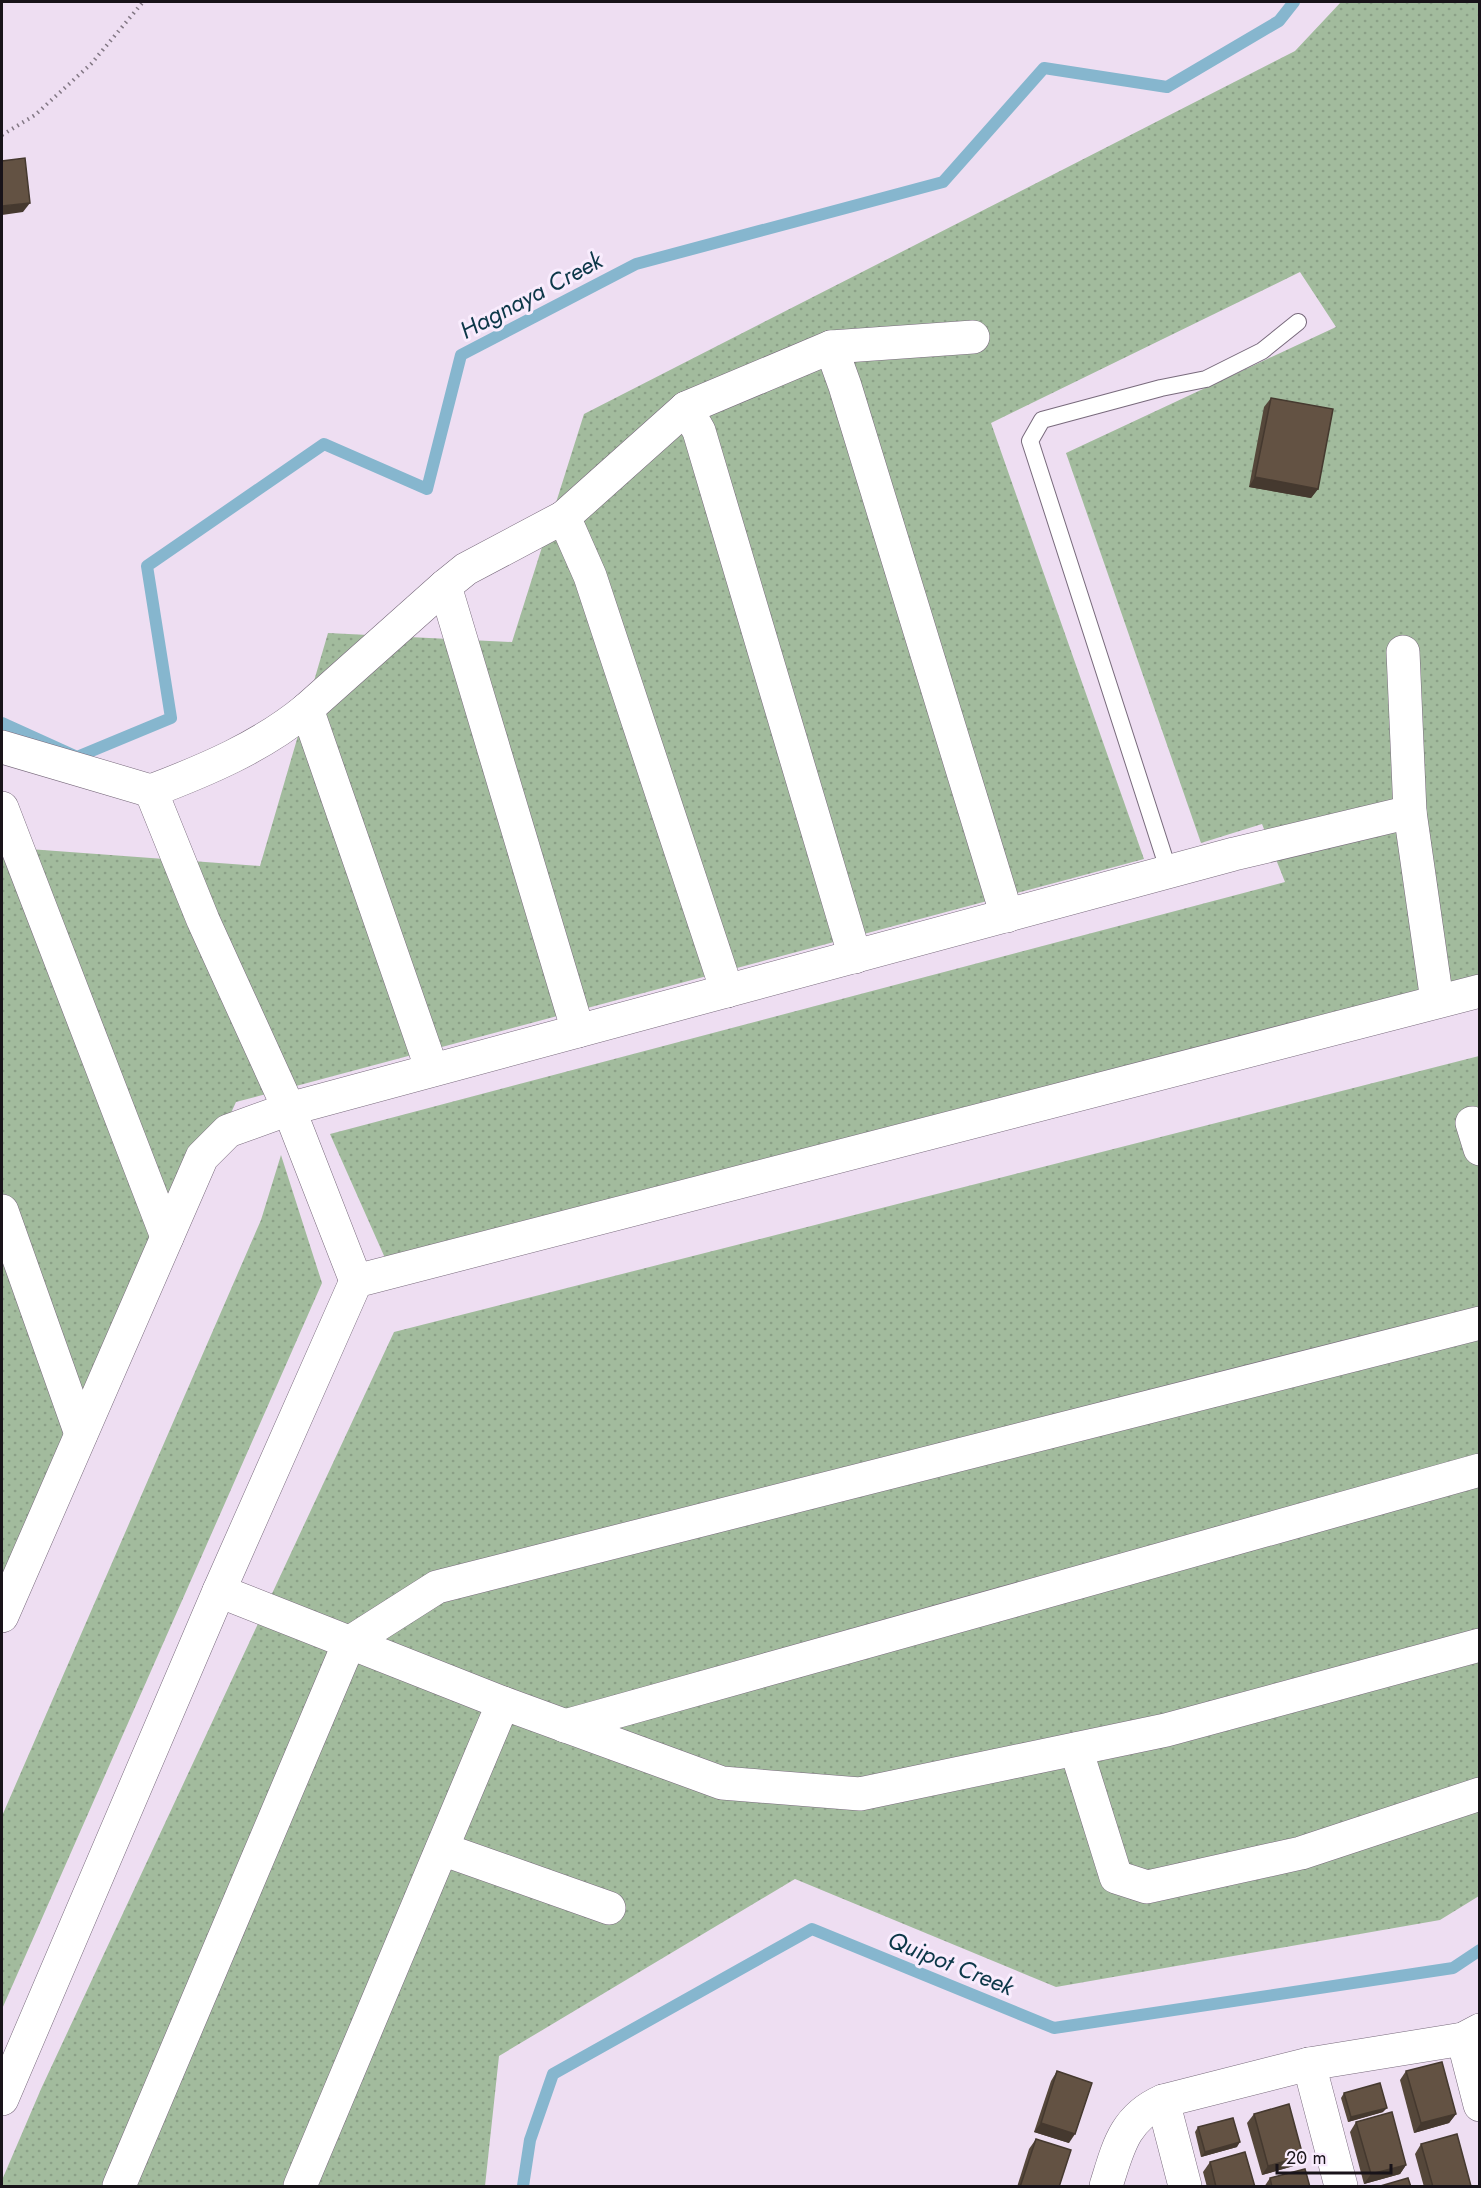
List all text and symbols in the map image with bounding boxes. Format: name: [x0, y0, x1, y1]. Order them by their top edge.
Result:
water label: Hagnaya Creek: [453, 242, 610, 347]
water label: Quipot Creek: [883, 1922, 1021, 2005]
scale bar: [1277, 2137, 1391, 2175]
text: 20 m: [1286, 2145, 1326, 2171]

